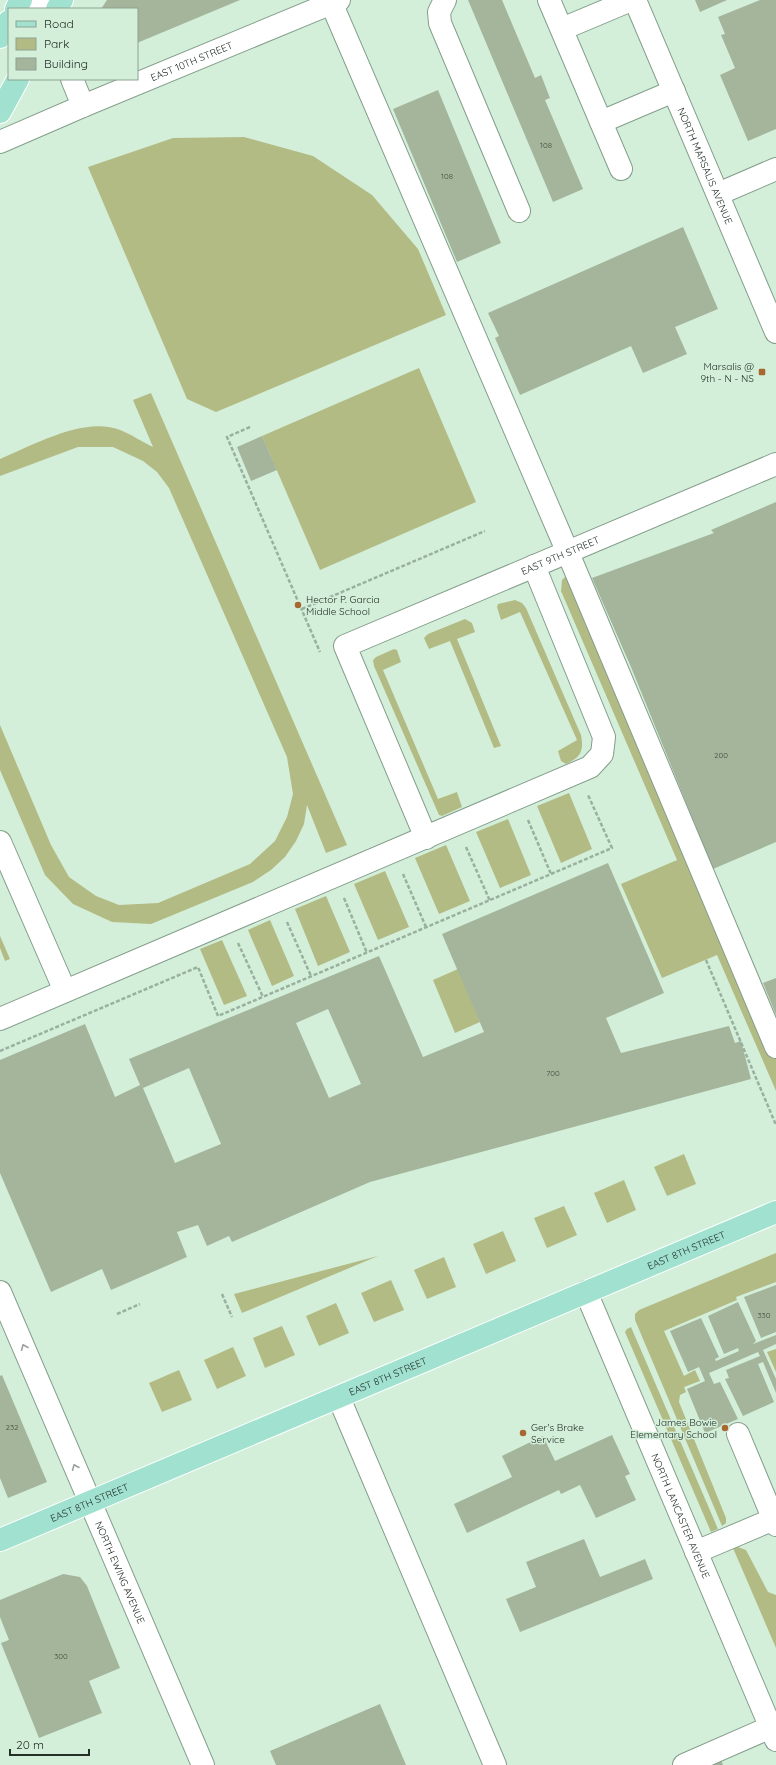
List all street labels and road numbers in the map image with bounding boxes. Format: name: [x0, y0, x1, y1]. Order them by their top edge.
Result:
street label: EAST 10TH STREET: [149, 38, 235, 84]
street label: NORTH MARSALIS AVENUE: [675, 105, 736, 226]
street label: EAST 9TH STREET: [519, 533, 601, 577]
street label: EAST 8TH STREET: [645, 1228, 727, 1272]
street label: EAST 8TH STREET: [347, 1354, 429, 1398]
street label: NORTH LANCASTER AVENUE: [649, 1451, 713, 1580]
street label: EAST 8TH STREET: [48, 1480, 130, 1525]
street label: NORTH EWING AVENUE: [93, 1519, 148, 1626]

